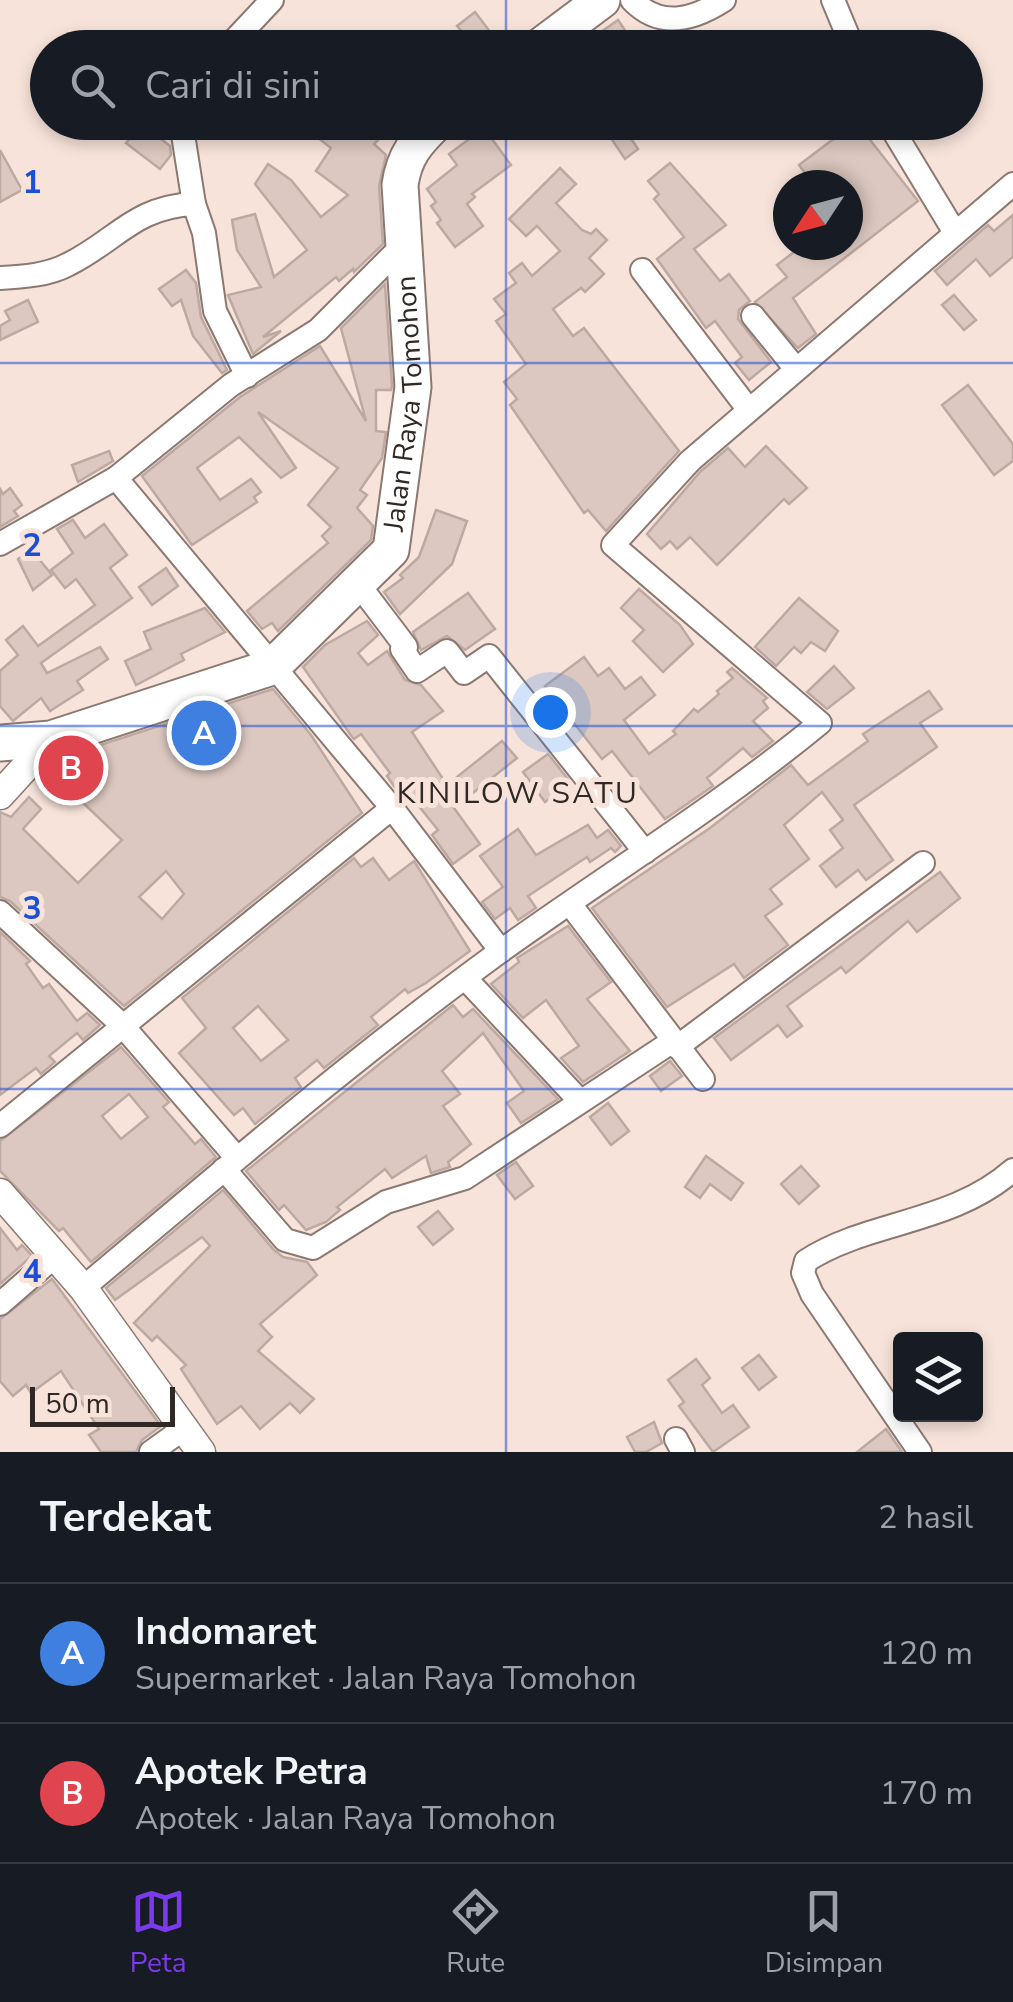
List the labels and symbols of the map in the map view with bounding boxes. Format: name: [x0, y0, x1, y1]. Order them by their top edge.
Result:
text: 1: [22, 161, 42, 204]
north arrow: [773, 170, 863, 260]
street label: Jalan Raya Tomohon: [375, 274, 432, 535]
text: 2: [22, 524, 42, 567]
your location: [525, 687, 576, 738]
pin: A: [172, 696, 236, 770]
pin: B: [38, 730, 104, 806]
district label: KINILOW SATU: [397, 773, 639, 814]
text: 3: [22, 887, 42, 930]
text: 4: [22, 1250, 42, 1293]
scale bar: [30, 1382, 175, 1426]

